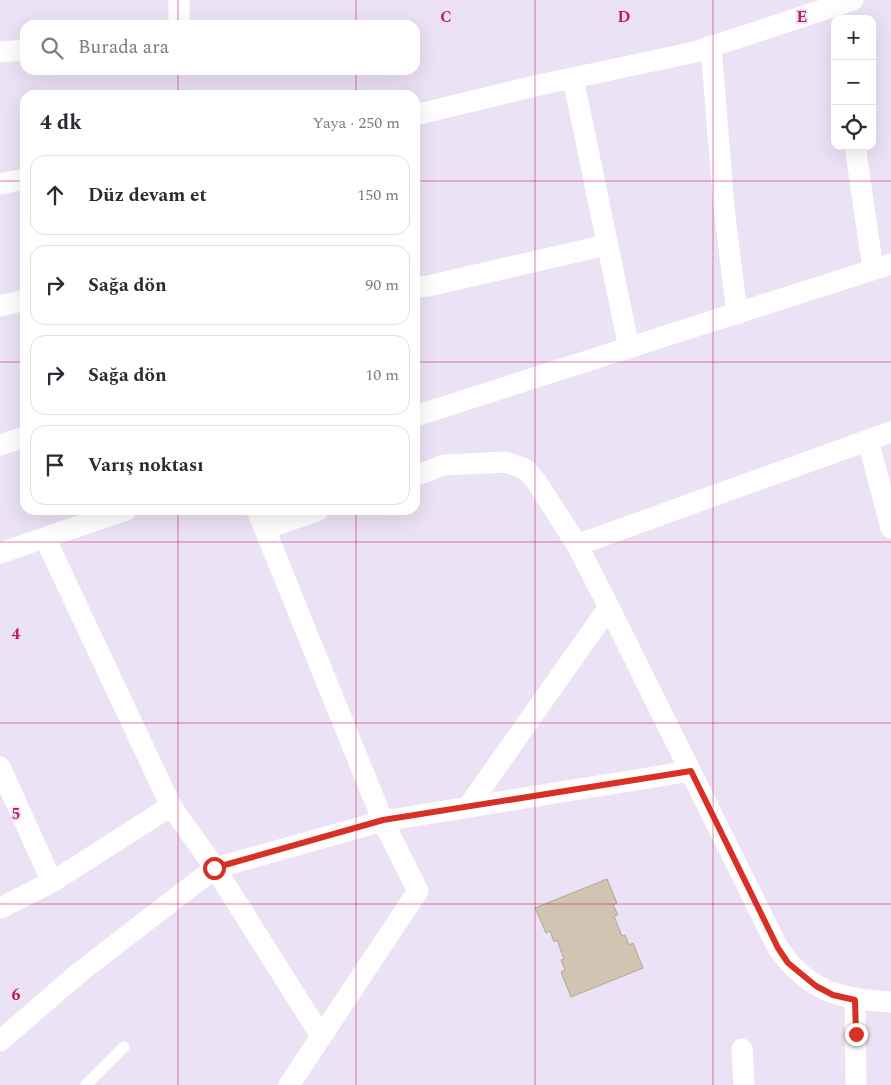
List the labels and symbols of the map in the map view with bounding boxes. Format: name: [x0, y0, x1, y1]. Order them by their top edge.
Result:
text: C: [440, 5, 452, 29]
text: D: [618, 5, 631, 29]
text: E: [797, 5, 807, 29]
text: 4: [12, 622, 21, 646]
text: 5: [12, 802, 20, 826]
route start: [203, 857, 226, 880]
text: 6: [12, 983, 21, 1007]
route end: [845, 1023, 868, 1046]

